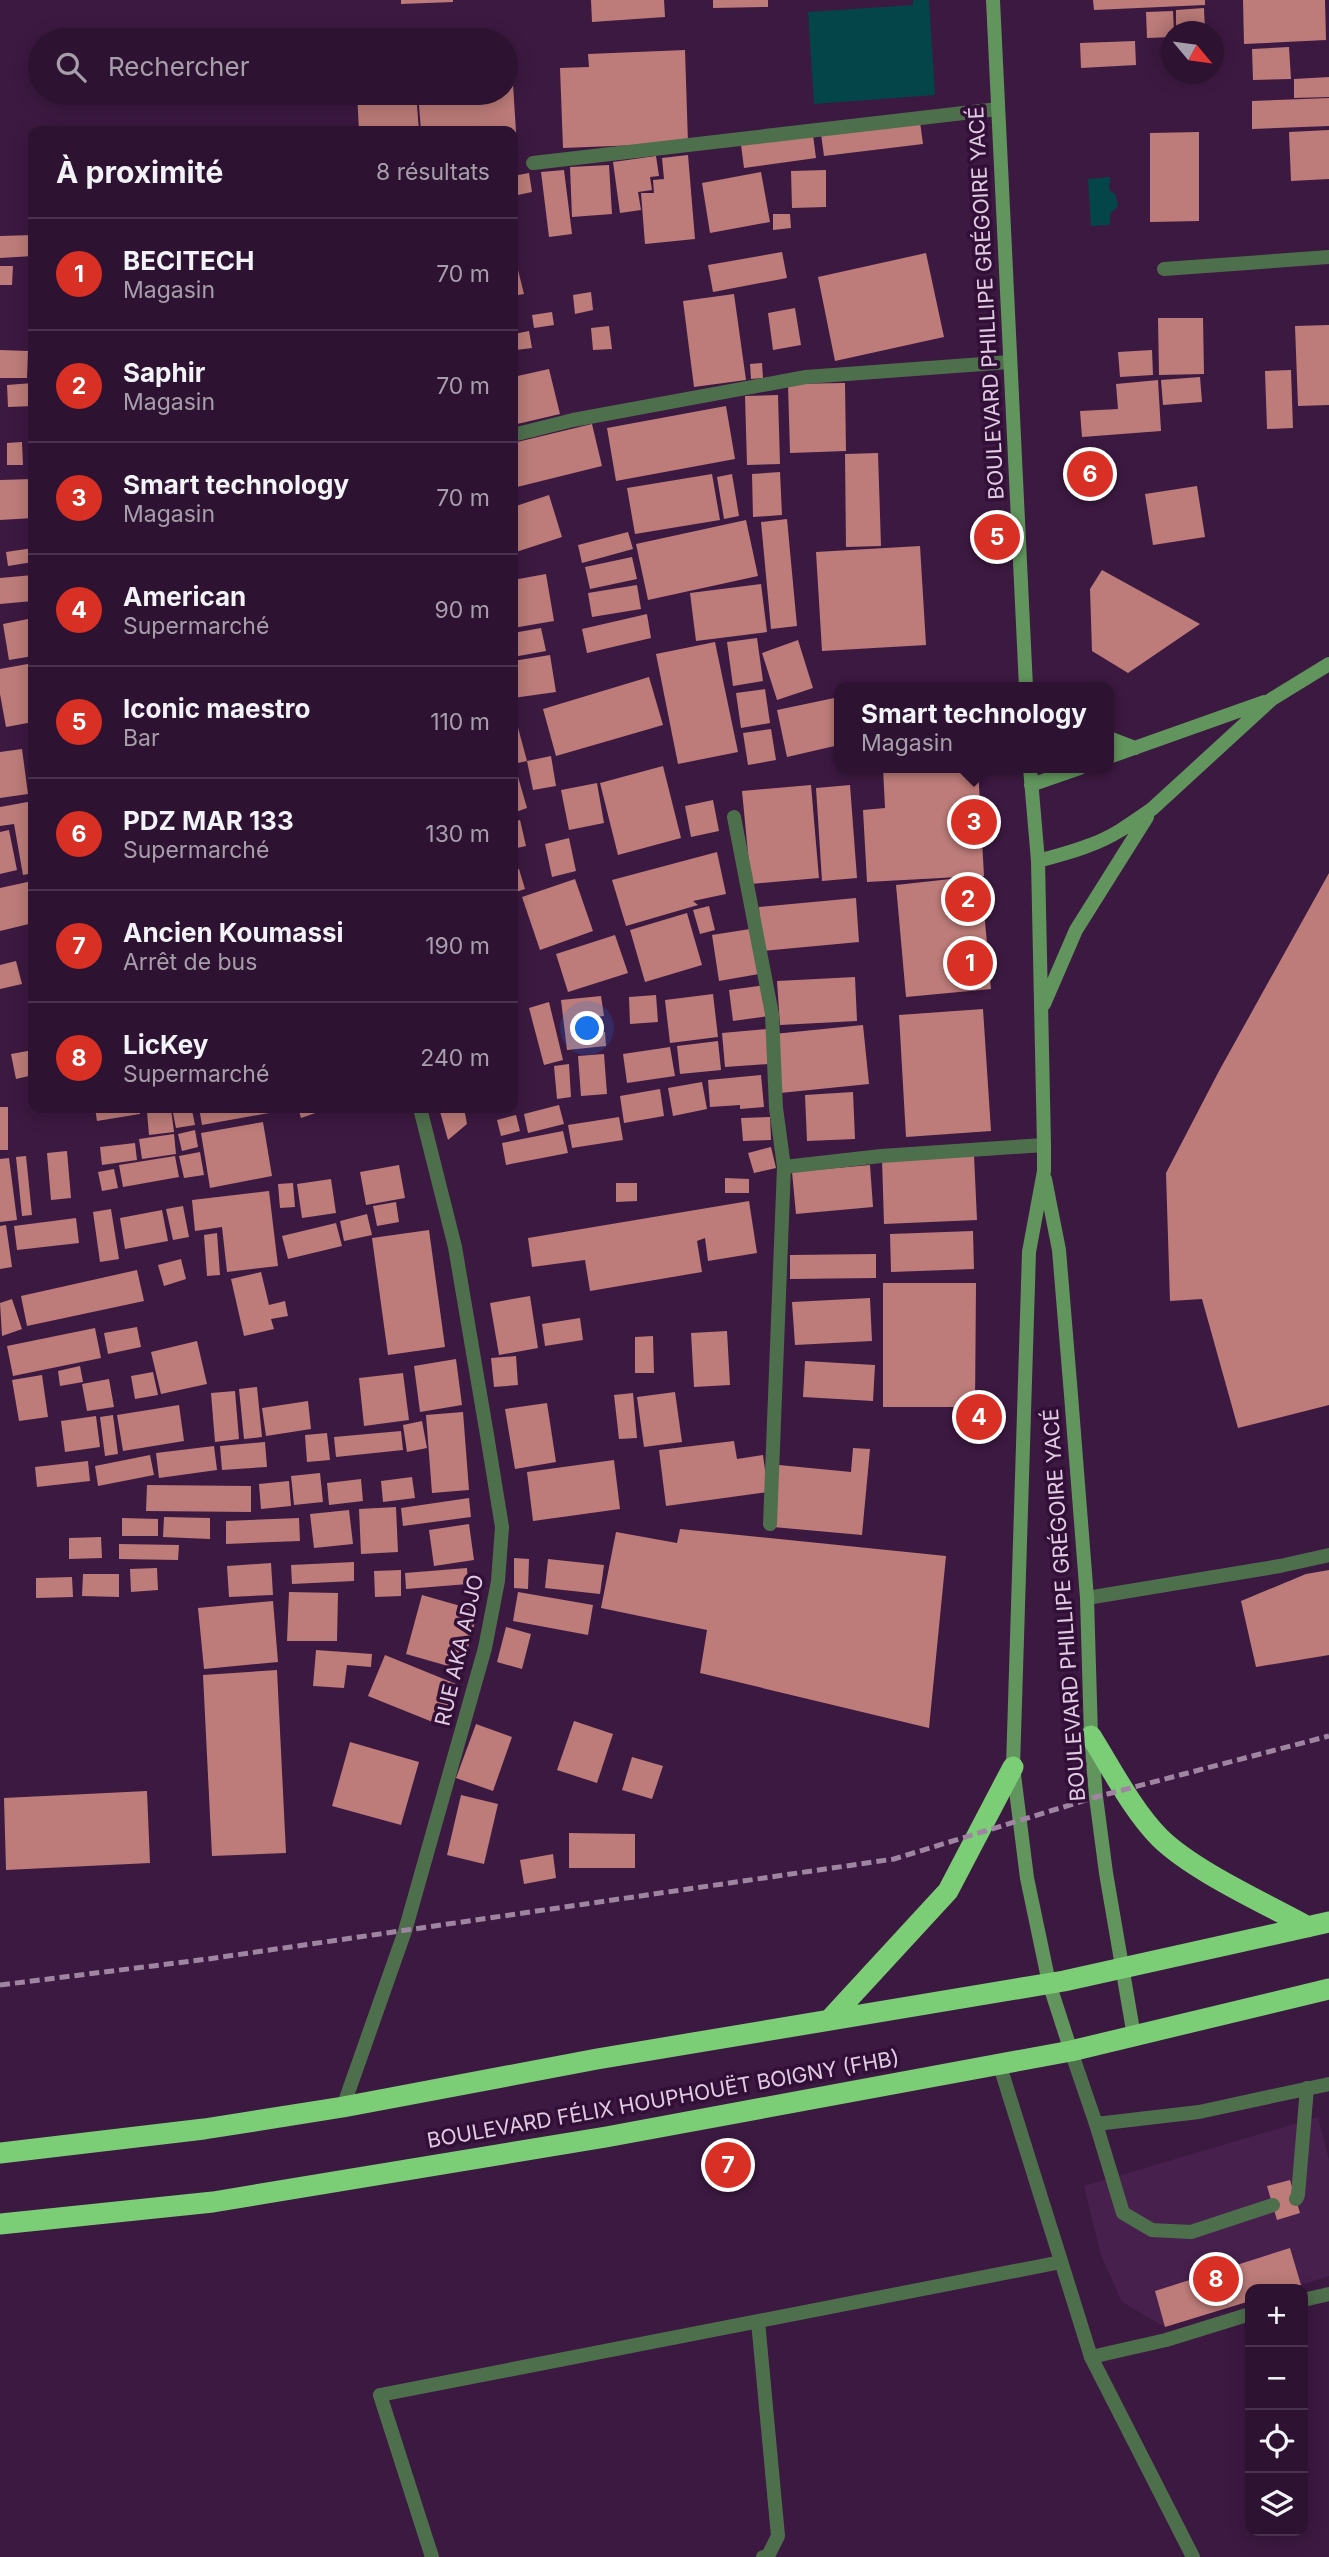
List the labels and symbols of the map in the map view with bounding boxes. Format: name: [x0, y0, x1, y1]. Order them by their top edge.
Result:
north arrow: [1161, 21, 1224, 84]
street label: BOULEVARD PHILLIPE GRÉGOIRE YACÉ: [962, 106, 1009, 500]
pin: 6: [1067, 448, 1113, 500]
pin: 5: [974, 511, 1020, 563]
pin: 3: [951, 796, 997, 848]
pin: 2: [945, 873, 991, 925]
pin: 1: [947, 937, 993, 989]
your location: [570, 1011, 604, 1045]
pin: 4: [956, 1391, 1002, 1443]
street label: BOULEVARD PHILLIPE GRÉGOIRE YACÉ: [1037, 1408, 1090, 1802]
street label: RUE AKA ADJO: [429, 1572, 489, 1728]
street label: BOULEVARD FÉLIX HOUPHOUËT BOIGNY (FHB): [425, 2044, 901, 2153]
pin: 7: [705, 2139, 751, 2191]
pin: 8: [1193, 2253, 1239, 2305]

